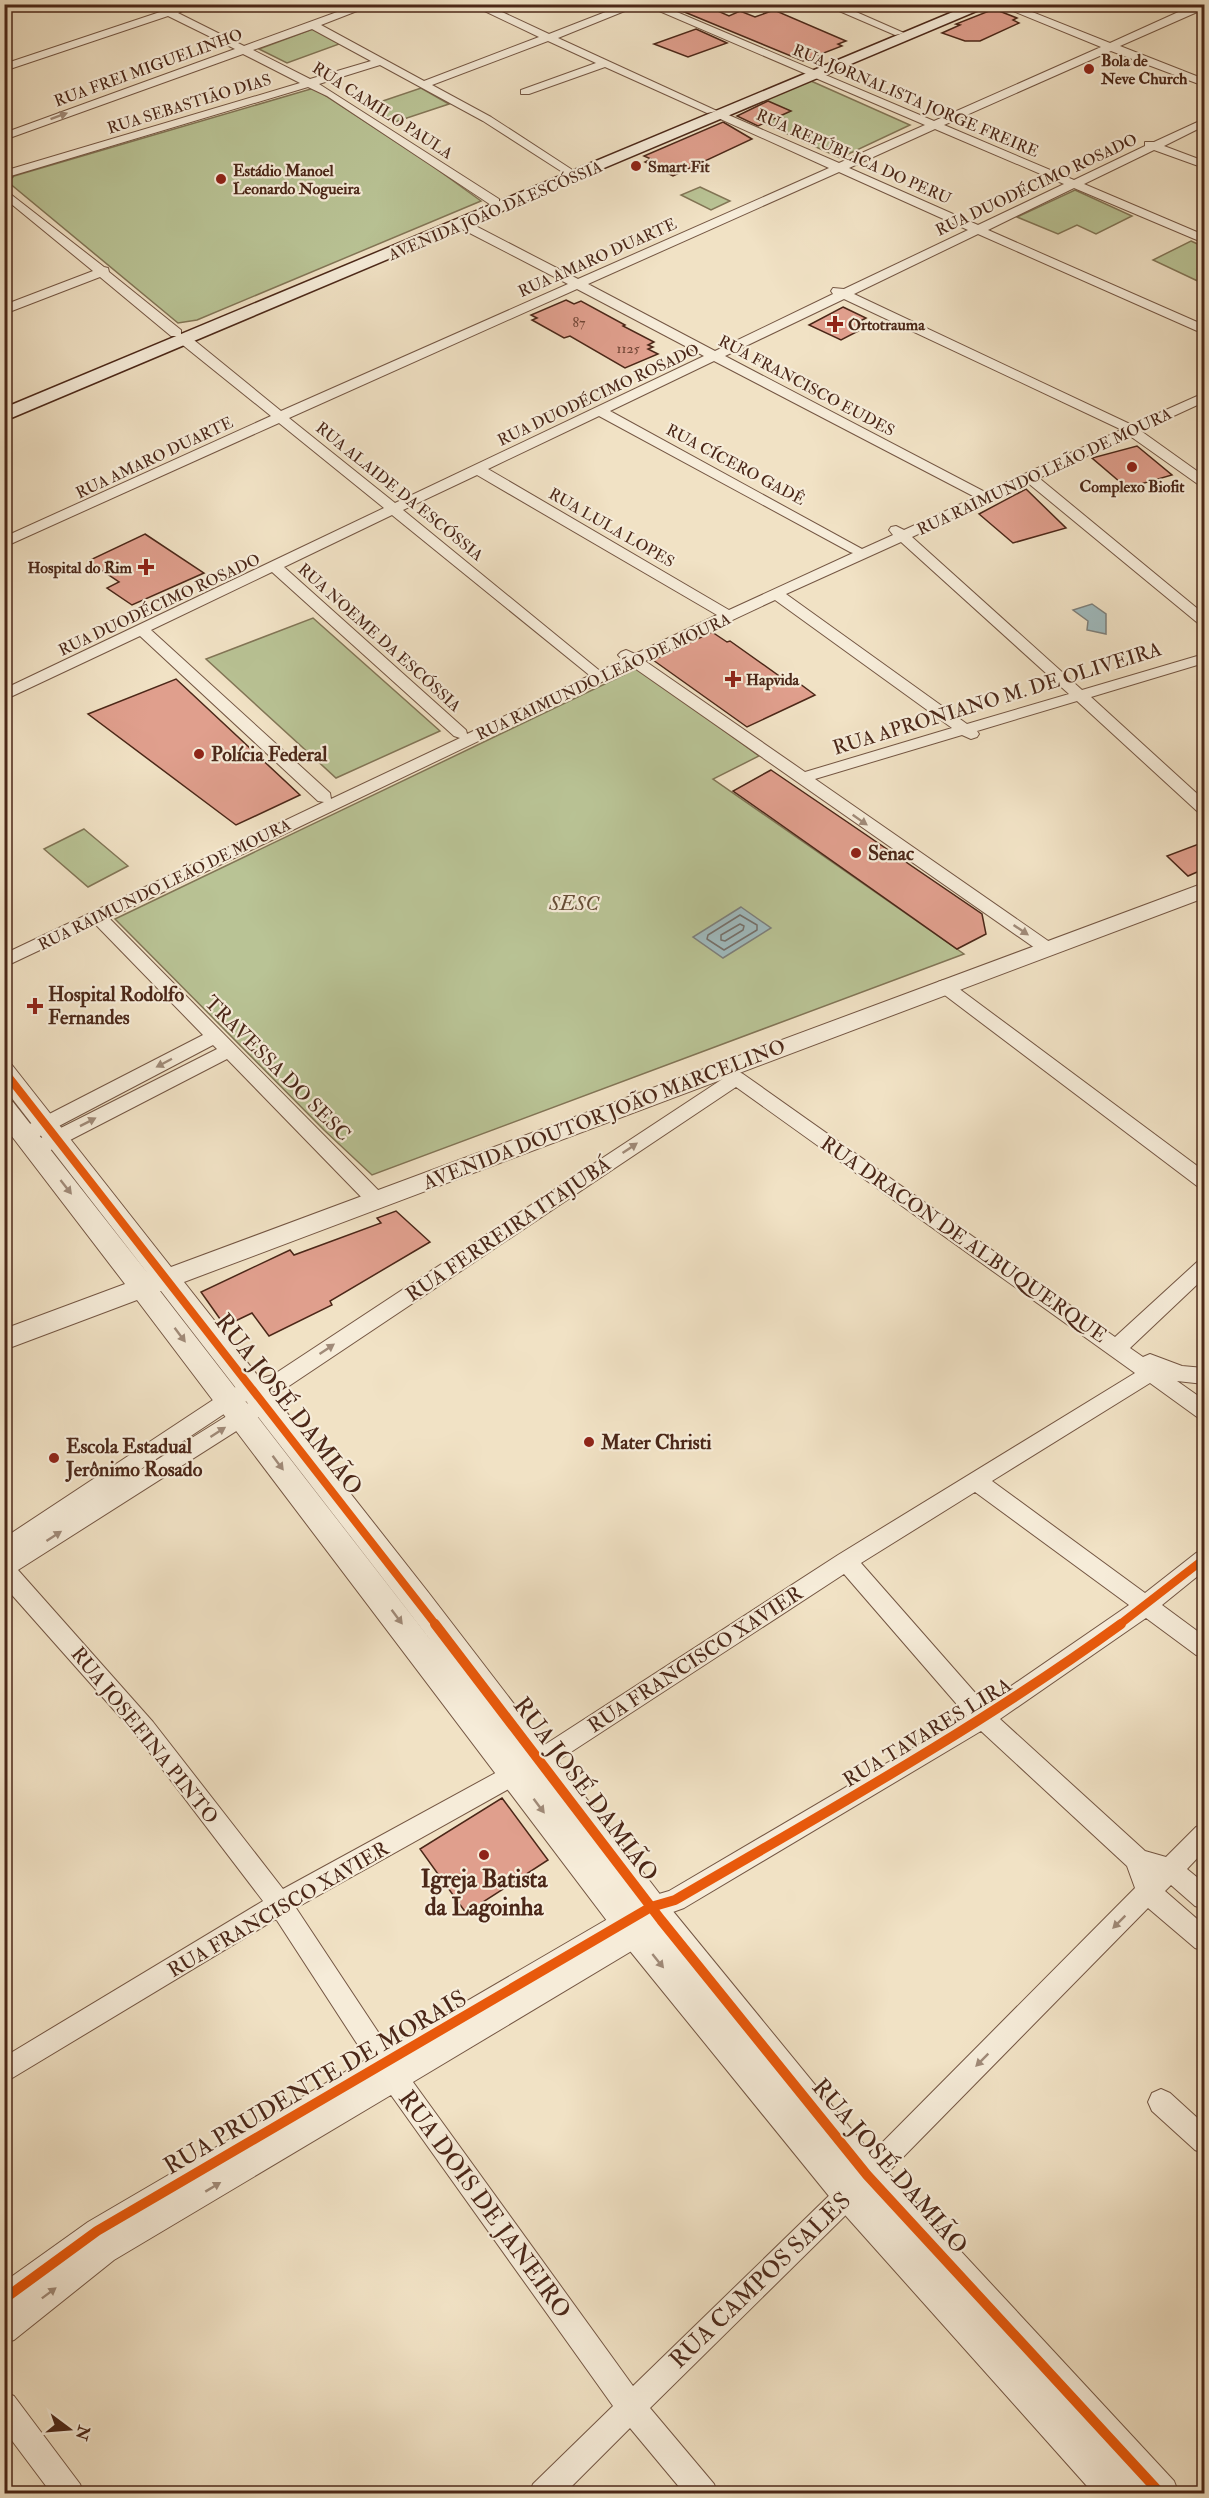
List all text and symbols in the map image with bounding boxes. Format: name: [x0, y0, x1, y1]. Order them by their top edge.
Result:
street label: RUA FREI MIGUELINHO: [51, 25, 245, 111]
street label: RUA JORNALISTA JORGE FREIRE: [789, 40, 1042, 163]
place label: Bola de Neve Church: [1100, 51, 1188, 89]
street label: RUA CAMILO PAULA: [308, 58, 456, 164]
marker: Bola de Neve Church: [1082, 62, 1096, 76]
street label: RUA SEBASTIÃO DIAS: [105, 69, 274, 138]
street label: RUA REPÚBLICA DO PERU: [753, 104, 955, 209]
one-way arrow: [51, 111, 69, 121]
street label: RUA DUODÉCIMO ROSADO: [932, 128, 1140, 240]
street label: AVENIDA JOÃO DA ESCÓSSIA: [384, 156, 606, 266]
place label: Smart Fit: [648, 157, 710, 177]
marker: Smart Fit: [629, 159, 643, 173]
place label: Estádio Manoel Leonardo Nogueira: [233, 161, 360, 200]
marker: Estádio Manoel Leonardo Nogueira: [214, 172, 228, 186]
street label: RUA AMARO DUARTE: [515, 214, 680, 302]
house number: 87: [573, 314, 586, 331]
marker: Ortotrauma: [826, 315, 844, 333]
place label: Ortotrauma: [848, 315, 925, 335]
street label: RUA FRANCISCO EUDES: [715, 331, 898, 441]
street label: RUA DUODÉCIMO ROSADO: [494, 338, 702, 450]
house number: 1125: [616, 340, 640, 357]
street label: RUA RAIMUNDO LEÃO DE MOURA: [914, 404, 1175, 540]
street label: RUA AMARO DUARTE: [73, 413, 236, 503]
street label: RUA ALAIDE DA ESCÓSSIA: [312, 417, 488, 566]
street label: RUA CÍCERO GADÊ: [663, 420, 808, 510]
marker: Complexo Biofit: [1125, 460, 1139, 474]
place label: Complexo Biofit: [1080, 477, 1185, 498]
street label: RUA LULA LOPES: [545, 484, 678, 572]
street label: RUA DUODÉCIMO ROSADO: [55, 548, 263, 660]
place label: Hospital do Rim: [27, 558, 133, 579]
marker: Hospital do Rim: [137, 558, 155, 576]
street label: RUA NOEME DA ESCÓSSIA: [294, 559, 466, 716]
street label: RUA RAIMUNDO LEÃO DE MOURA: [473, 609, 734, 745]
street label: RUA APRONIANO M. DE OLIVEIRA: [830, 636, 1165, 760]
marker: Hapvida: [724, 670, 742, 688]
place label: Hapvida: [746, 670, 800, 691]
place label: Polícia Federal: [211, 742, 328, 767]
marker: Polícia Federal: [192, 747, 206, 761]
one-way arrow: [852, 814, 868, 826]
street label: RUA RAIMUNDO LEÃO DE MOURA: [35, 815, 294, 955]
place label: Senac: [868, 841, 915, 866]
marker: Senac: [849, 846, 863, 860]
park label: SESC: [548, 891, 600, 916]
one-way arrow: [1013, 924, 1029, 935]
place label: Hospital Rodolfo Fernandes: [48, 982, 184, 1030]
street label: TRAVESSA DO SESC: [199, 990, 356, 1147]
marker: Hospital Rodolfo Fernandes: [26, 997, 44, 1015]
street label: AVENIDA DOUTOR JOÃO MARCELINO: [418, 1033, 789, 1196]
one-way arrow: [155, 1059, 172, 1068]
one-way arrow: [80, 1117, 97, 1127]
street label: RUA DRACON DE ALBUQUERQUE: [816, 1131, 1112, 1348]
one-way arrow: [622, 1143, 638, 1154]
street label: RUA FERREIRA ITAJUBÁ: [401, 1151, 616, 1307]
one-way arrow: [60, 1179, 73, 1195]
street label: RUA JOSÉ DAMIÃO: [208, 1306, 370, 1502]
one-way arrow: [174, 1326, 186, 1342]
one-way arrow: [319, 1343, 335, 1355]
one-way arrow: [210, 1426, 226, 1437]
place label: Mater Christi: [600, 1430, 712, 1455]
place label: Escola Estadual Jerônimo Rosado: [65, 1434, 203, 1482]
marker: Mater Christi: [582, 1435, 596, 1449]
marker: Escola Estadual Jerônimo Rosado: [47, 1451, 61, 1465]
one-way arrow: [272, 1454, 284, 1470]
one-way arrow: [46, 1531, 62, 1542]
street label: RUA FRANCISCO XAVIER: [583, 1580, 808, 1738]
one-way arrow: [390, 1610, 402, 1625]
street label: RUA JOSEFINA PINTO: [65, 1642, 224, 1829]
street label: RUA TAVARES LIRA: [838, 1672, 1016, 1793]
street label: RUA JOSÉ DAMIÃO: [506, 1690, 666, 1888]
one-way arrow: [533, 1799, 545, 1814]
street label: RUA FRANCISCO XAVIER: [163, 1836, 394, 1983]
marker: Igreja Batista da Lagoinha: [477, 1848, 491, 1862]
place label: Igreja Batista da Lagoinha: [421, 1864, 548, 1923]
one-way arrow: [1113, 1915, 1127, 1929]
one-way arrow: [651, 1953, 664, 1968]
street label: RUA PRUDENTE DE MORAIS: [158, 1983, 472, 2182]
one-way arrow: [975, 2053, 989, 2067]
street label: RUA JOSÉ DAMIÃO: [805, 2071, 975, 2261]
street label: RUA DOIS DE JANEIRO: [391, 2084, 578, 2324]
one-way arrow: [205, 2182, 222, 2192]
street label: RUA CAMPOS SALES: [663, 2186, 858, 2375]
one-way arrow: [42, 2287, 57, 2299]
north arrow: [39, 2399, 99, 2459]
text: N: [71, 2422, 94, 2443]

